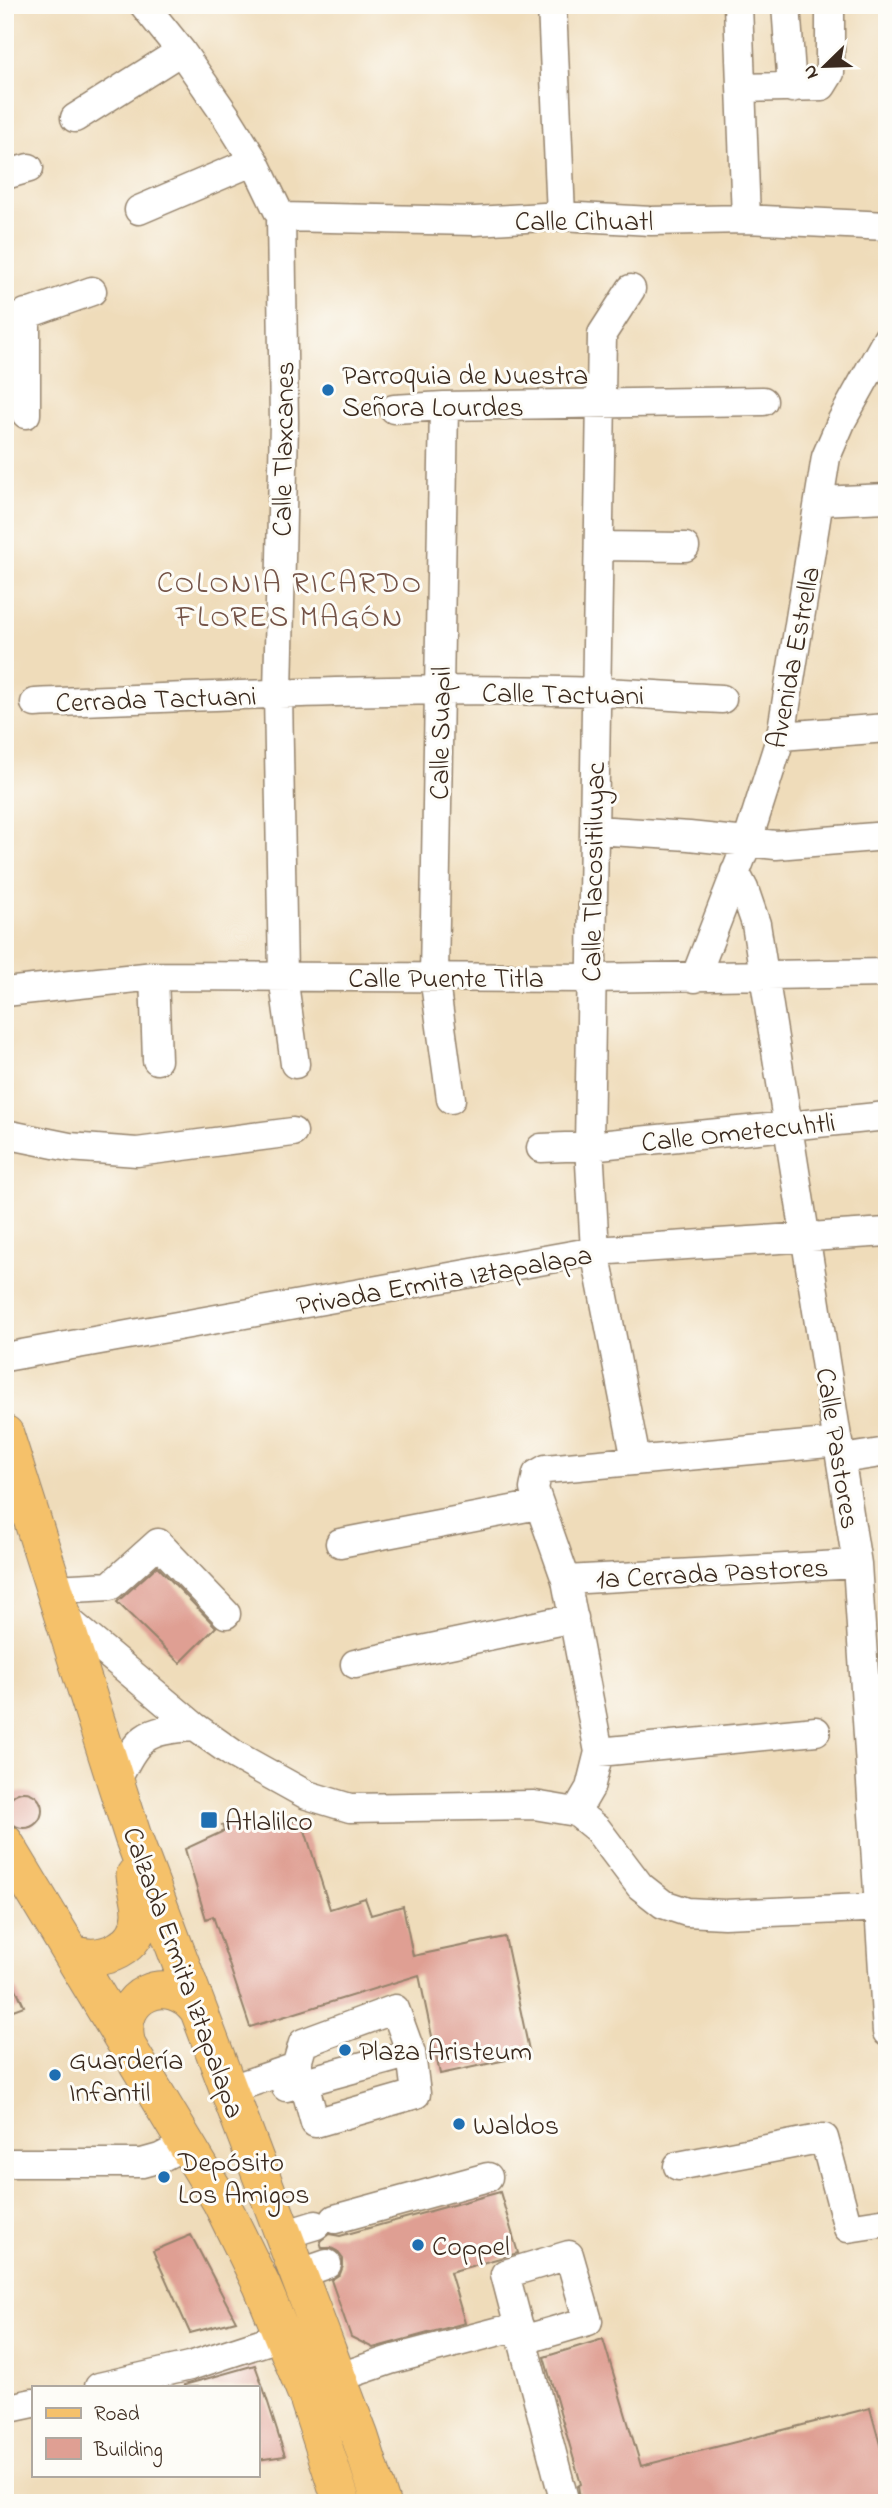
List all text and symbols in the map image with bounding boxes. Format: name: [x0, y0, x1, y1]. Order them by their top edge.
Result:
north arrow: [790, 32, 860, 102]
text: N: [797, 60, 827, 83]
street label: Calle Cihuatl: [515, 203, 653, 244]
place label: Parroquia de Nuestra Señora Lourdes: [342, 357, 588, 430]
street label: Calle Tlaxcanes: [263, 361, 308, 537]
marker: Parroquia de Nuestra Señora Lourdes: [320, 382, 336, 398]
district label: COLONIA RICARDO FLORES MAGÓN: [157, 563, 423, 641]
street label: Avenida Estrella: [758, 563, 833, 752]
street label: Calle Suapil: [421, 666, 464, 800]
street label: Calle Tactuani: [481, 675, 644, 718]
street label: Cerrada Tactuani: [55, 678, 257, 725]
street label: Calle Tlacositiluyac: [573, 761, 618, 982]
street label: Calle Puente Titla: [348, 960, 544, 1001]
street label: Calle Ometecuhtli: [639, 1104, 837, 1165]
street label: Privada Ermita Iztapalapa: [294, 1236, 596, 1329]
street label: Calle Pastores: [803, 1365, 869, 1532]
street label: 1a Cerrada Pastores: [595, 1549, 829, 1602]
place label: Atlalilco: [225, 1803, 313, 1844]
marker: Atlalilco: [199, 1810, 219, 1830]
street label: Calzada Ermita Iztapalapa: [110, 1822, 254, 2125]
place label: Plaza Aristeum: [359, 2033, 532, 2074]
place label: Guardería Infantil: [69, 2042, 183, 2115]
marker: Plaza Aristeum: [337, 2042, 353, 2058]
marker: Guardería Infantil: [47, 2067, 63, 2083]
place label: Waldos: [473, 2107, 559, 2148]
marker: Waldos: [451, 2116, 467, 2132]
place label: Depósito Los Amigos: [177, 2144, 310, 2217]
marker: Depósito Los Amigos: [156, 2169, 172, 2185]
place label: Coppel: [432, 2228, 510, 2269]
marker: Coppel: [410, 2237, 426, 2253]
legend: [32, 2386, 259, 2476]
text: Road: [94, 2400, 140, 2430]
text: Building: [93, 2436, 163, 2468]

